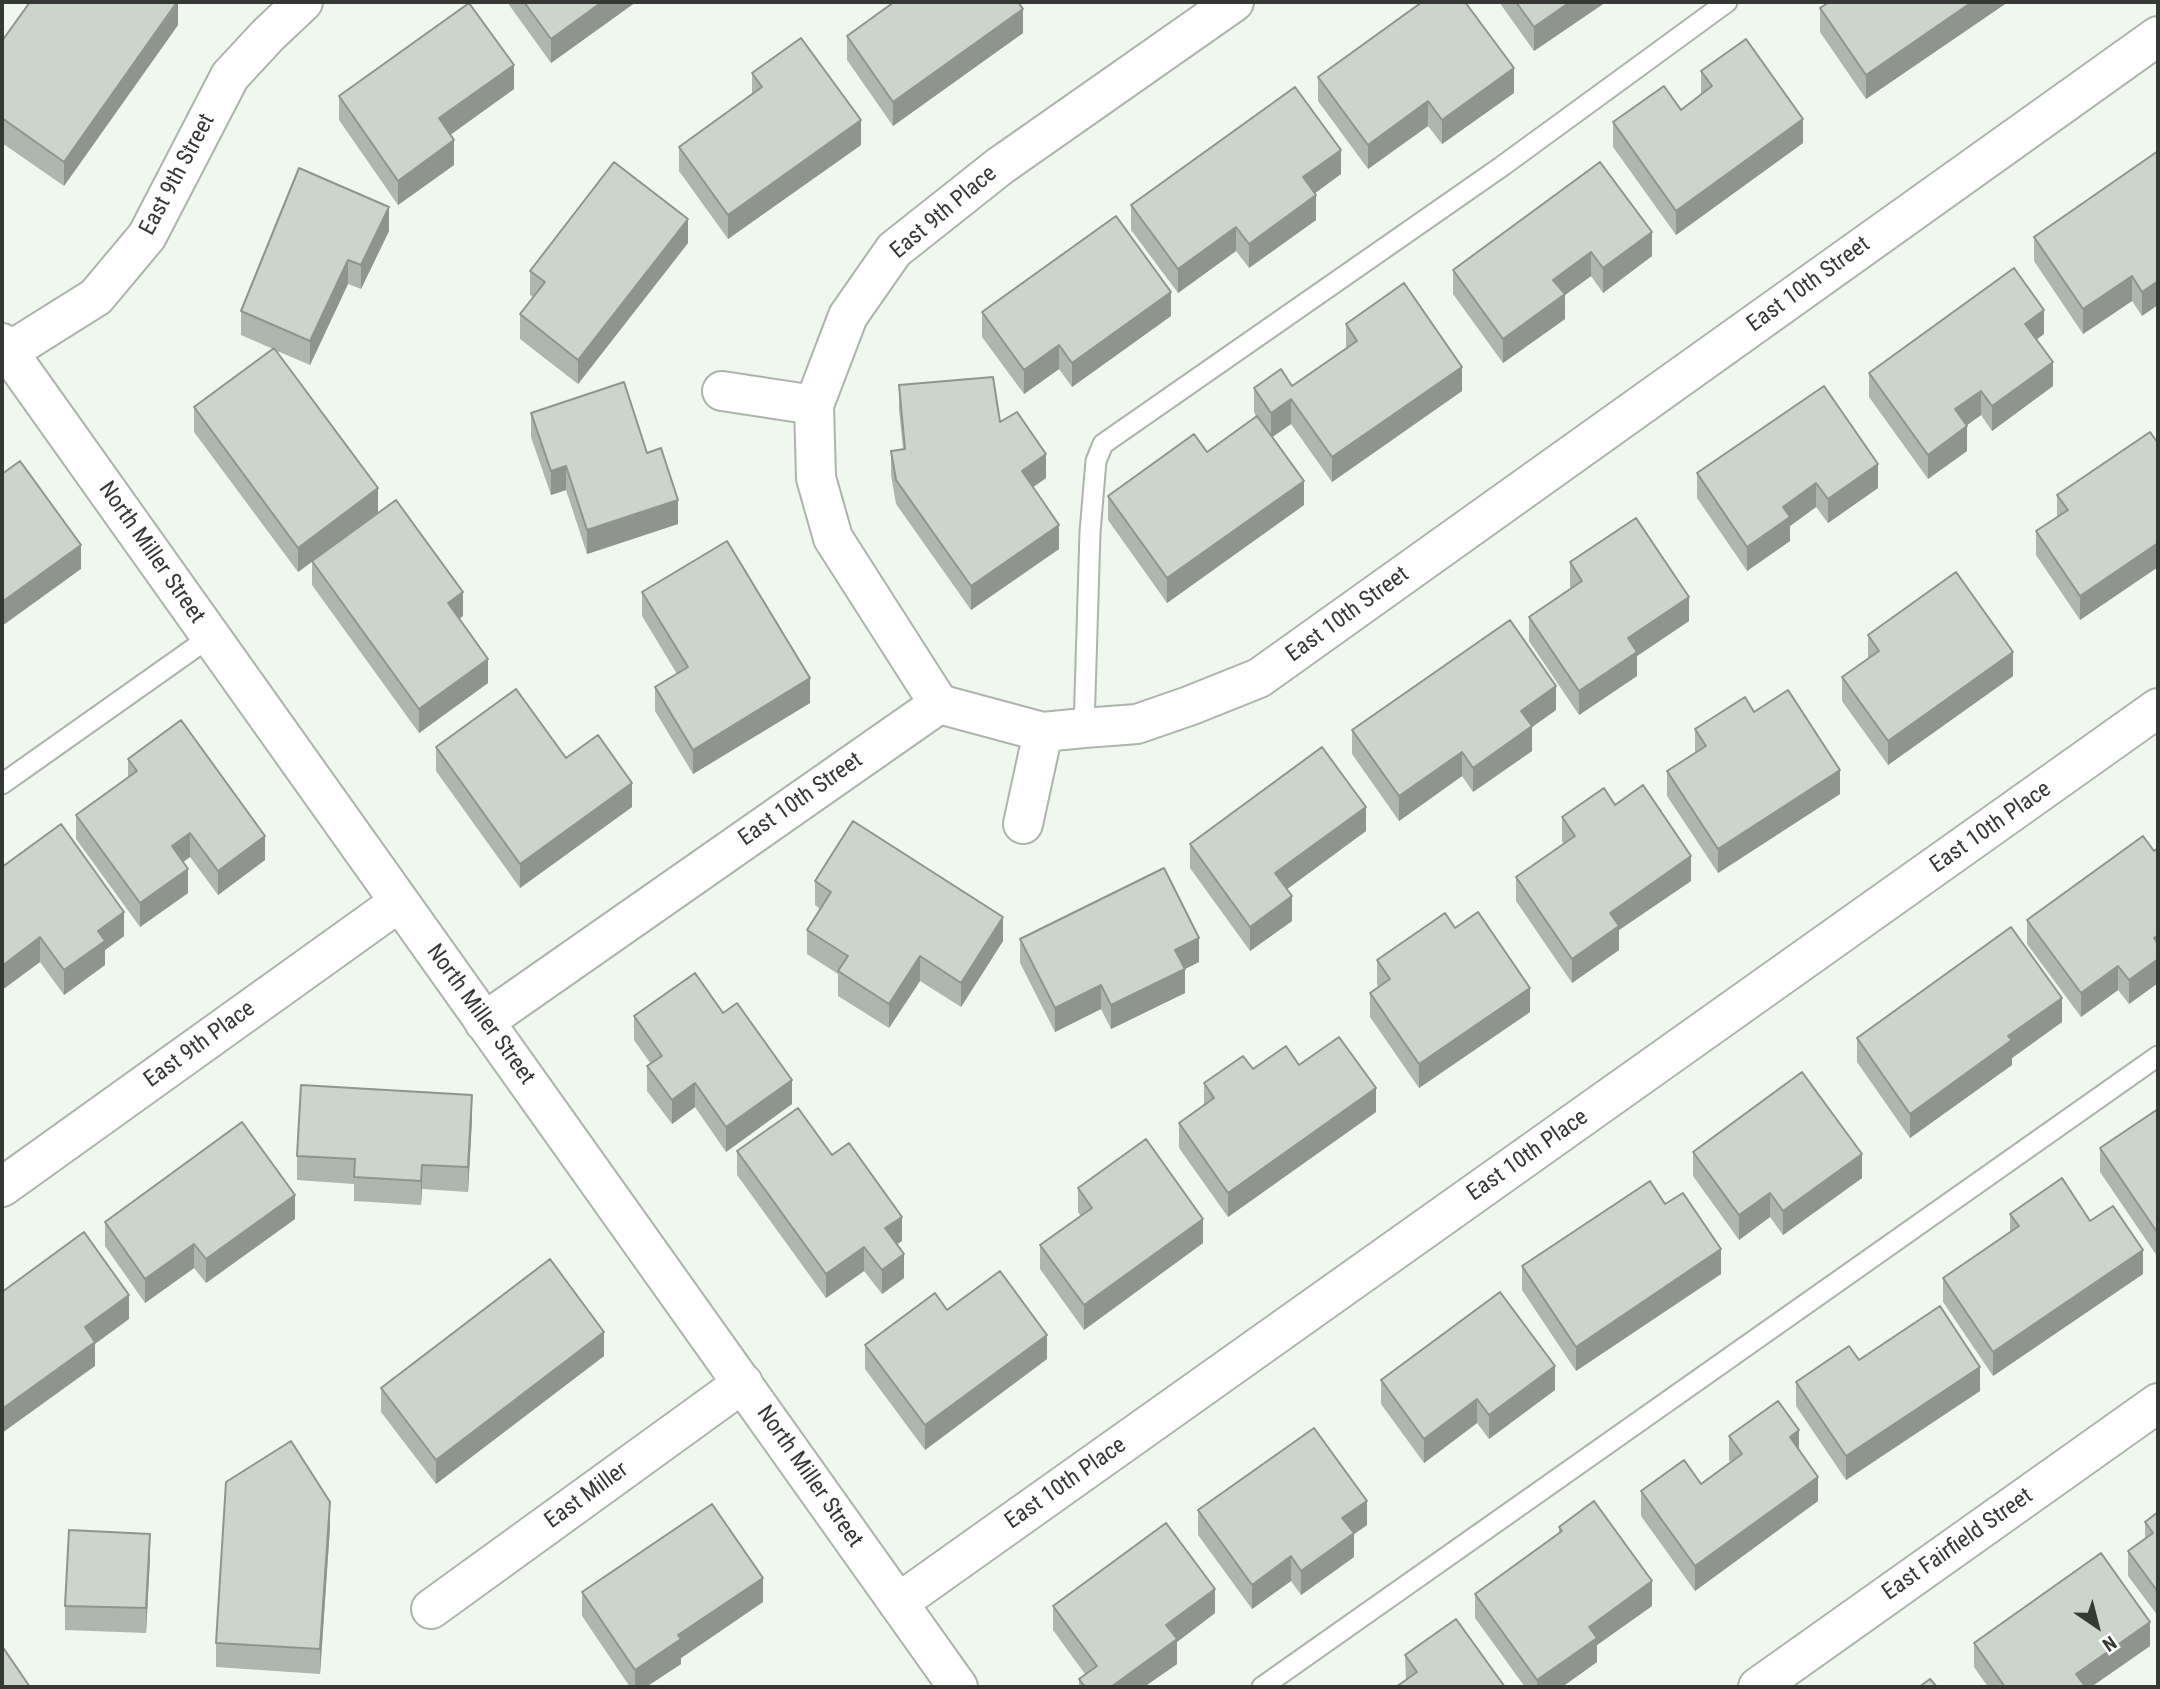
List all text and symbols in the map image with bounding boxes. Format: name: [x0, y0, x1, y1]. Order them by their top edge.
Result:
street label: East 9th Street: [134, 110, 222, 240]
street label: East 9th Place: [885, 161, 1003, 265]
street label: East 10th Street: [1742, 231, 1876, 339]
street label: North Miller Street: [92, 477, 210, 629]
street label: East 10th Street: [1281, 561, 1415, 669]
street label: East 10th Street: [734, 747, 868, 853]
street label: East 10th Place: [1925, 776, 2057, 880]
street label: North Miller Street: [420, 939, 540, 1091]
street label: East 9th Place: [139, 996, 261, 1094]
street label: East 10th Place: [1462, 1104, 1594, 1208]
street label: North Miller Street: [750, 1401, 868, 1553]
street label: East 10th Place: [1000, 1432, 1132, 1536]
street label: East Miller: [540, 1457, 634, 1535]
street label: East Fairfield Street: [1878, 1483, 2038, 1607]
north arrow: [2062, 1591, 2132, 1661]
text: N: [2098, 1631, 2121, 1656]

